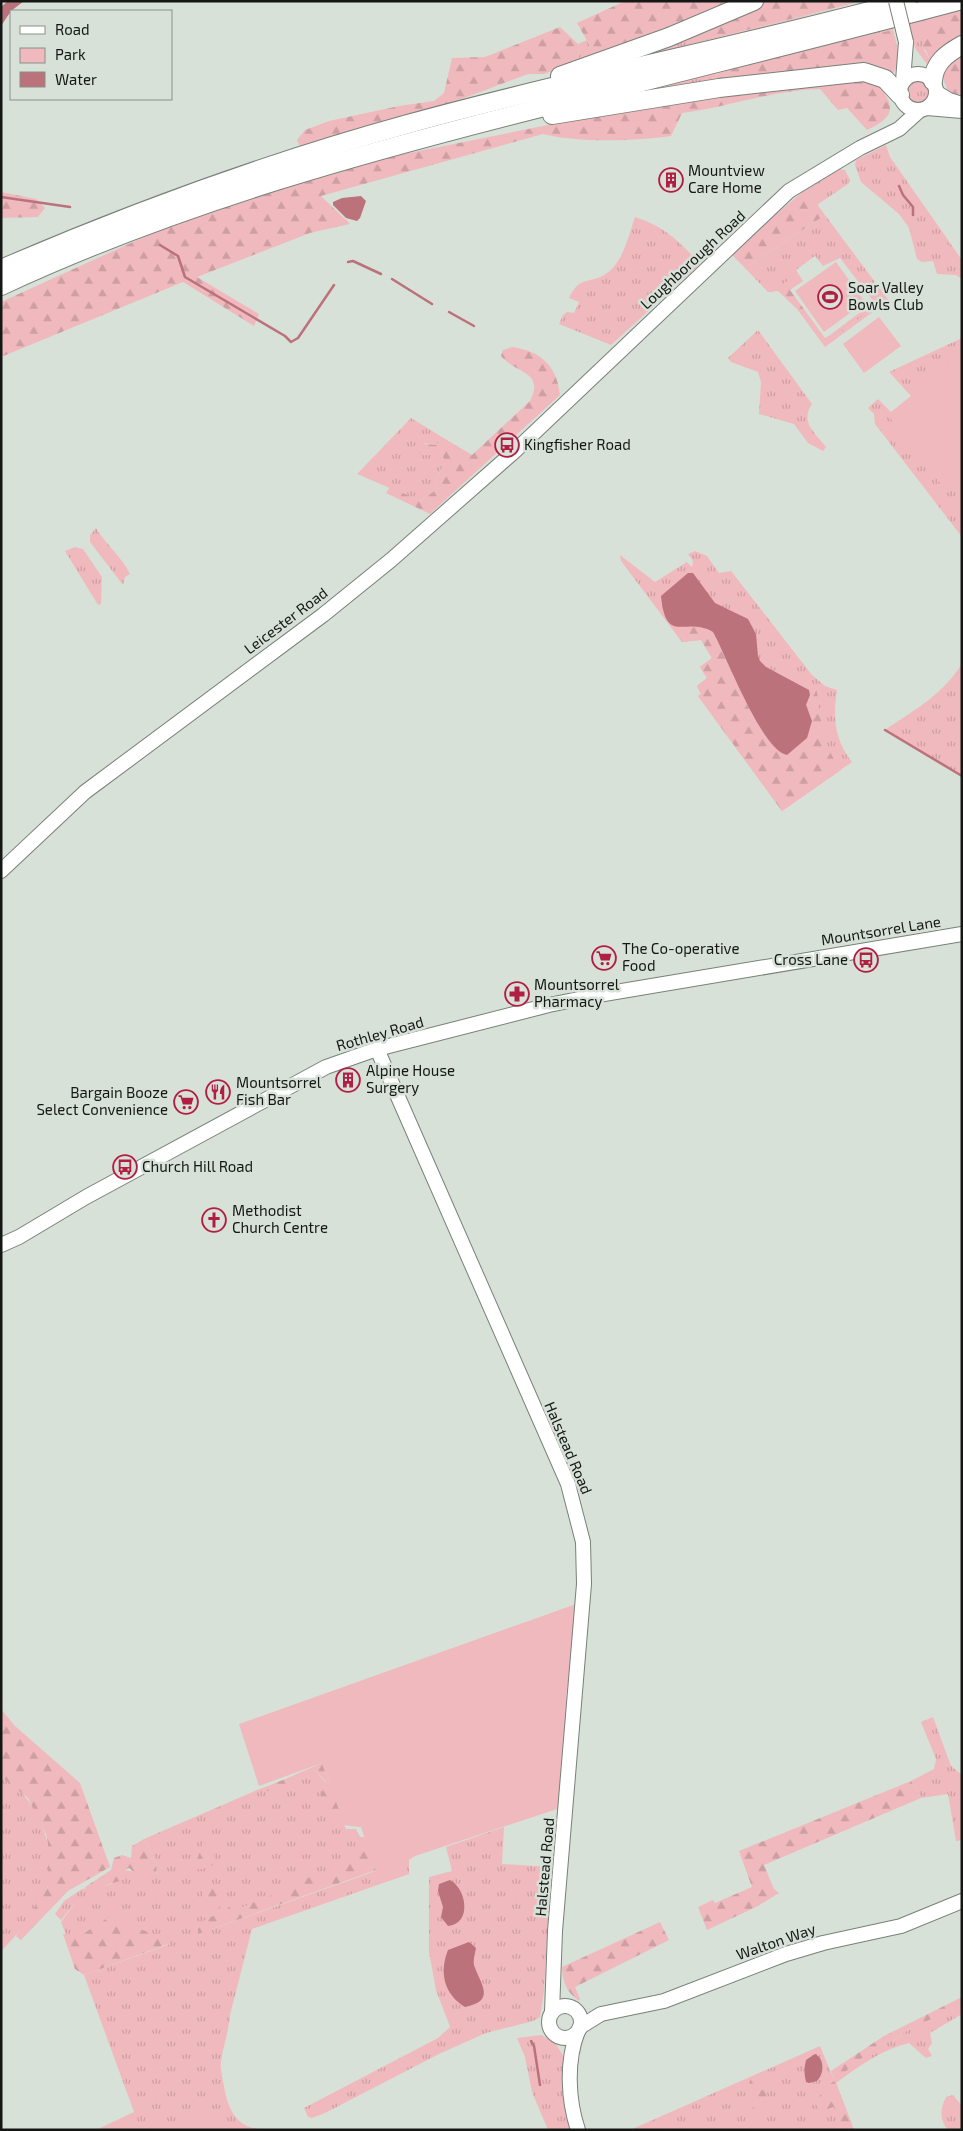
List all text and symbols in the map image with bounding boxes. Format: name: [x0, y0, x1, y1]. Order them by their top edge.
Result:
legend: [10, 10, 172, 100]
text: Road: [55, 20, 90, 38]
text: Park: [55, 45, 86, 63]
text: Water: [55, 70, 97, 88]
place label: Mountview Care Home: [688, 161, 765, 196]
building icon: Mountview Care Home: [658, 167, 684, 193]
street label: Loughborough Road: [636, 206, 748, 312]
place label: Soar Valley Bowls Club: [848, 278, 924, 313]
sports icon: Soar Valley Bowls Club: [817, 284, 843, 310]
bus stop icon: Kingfisher Road: [494, 432, 520, 458]
place label: Kingfisher Road: [524, 435, 631, 453]
street label: Leicester Road: [240, 583, 331, 657]
street label: Mountsorrel Lane: [820, 912, 942, 948]
place label: The Co-operative Food: [622, 939, 740, 974]
supermarket icon: The Co-operative Food: [591, 945, 617, 971]
bus stop icon: Cross Lane: [853, 947, 879, 973]
place label: Cross Lane: [774, 950, 848, 968]
place label: Mountsorrel Pharmacy: [534, 975, 620, 1010]
pharmacy icon: Mountsorrel Pharmacy: [504, 981, 530, 1007]
street label: Rothley Road: [334, 1012, 426, 1054]
place label: Alpine House Surgery: [366, 1061, 455, 1096]
building icon: Alpine House Surgery: [335, 1067, 361, 1093]
place label: Mountsorrel Fish Bar: [236, 1073, 322, 1108]
restaurant icon: Mountsorrel Fish Bar: [205, 1079, 231, 1105]
place label: Bargain Booze Select Convenience: [36, 1083, 168, 1118]
supermarket icon: Bargain Booze Select Convenience: [173, 1089, 199, 1115]
bus stop icon: Church Hill Road: [112, 1154, 138, 1180]
place label: Church Hill Road: [142, 1157, 253, 1175]
place label: Methodist Church Centre: [232, 1201, 328, 1236]
church icon: Methodist Church Centre: [201, 1207, 227, 1233]
street label: Halstead Road: [541, 1399, 597, 1497]
street label: Halstead Road: [531, 1817, 557, 1917]
street label: Walton Way: [734, 1919, 818, 1963]

